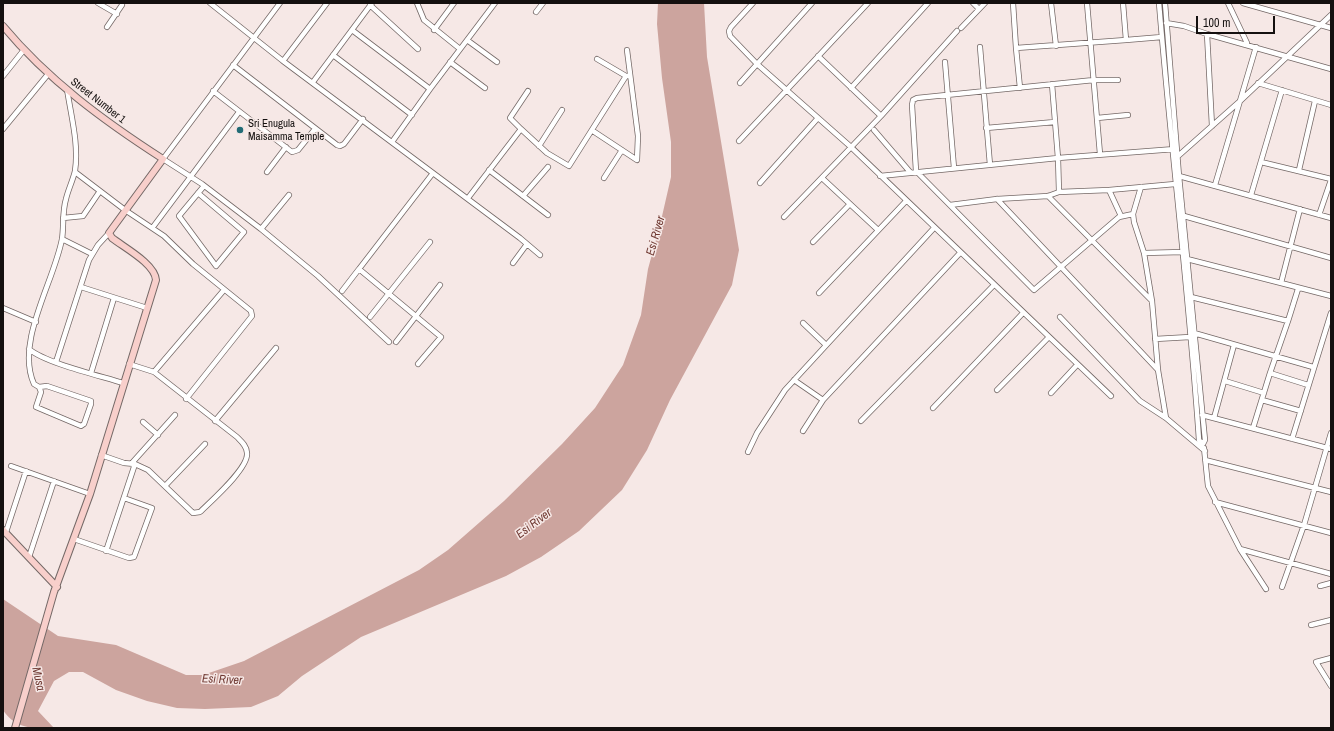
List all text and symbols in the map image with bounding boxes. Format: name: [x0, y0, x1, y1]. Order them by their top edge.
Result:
scale bar: [1198, 8, 1277, 34]
text: 100 m: [1203, 15, 1230, 31]
street label: Street Number 1: [68, 75, 128, 127]
place label: Sri Enugula Maisamma Temple: [248, 117, 324, 143]
marker: Sri Enugula Maisamma Temple: [235, 125, 245, 135]
water label: Esi River: [644, 215, 668, 257]
water label: Esi River: [514, 506, 554, 542]
water label: Musa: [28, 666, 48, 692]
water label: Esi River: [201, 672, 243, 688]

